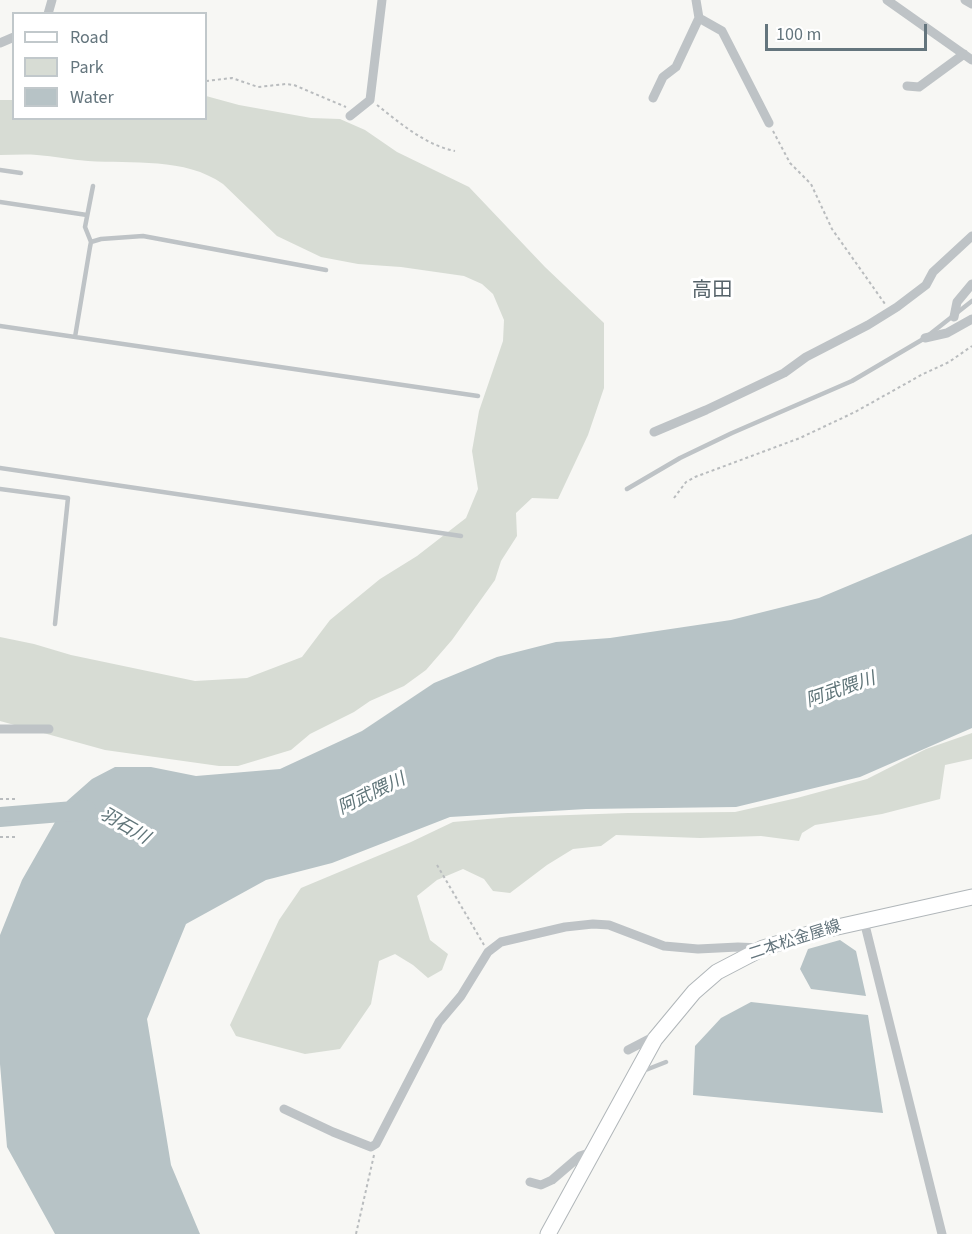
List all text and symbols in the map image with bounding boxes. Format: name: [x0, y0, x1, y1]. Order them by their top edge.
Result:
legend: [12, 12, 207, 120]
scale bar: [768, 12, 930, 50]
text: 100 m: [776, 22, 821, 47]
text: Road: [70, 25, 109, 50]
text: Park: [70, 55, 104, 80]
text: Water: [70, 85, 114, 110]
district label: 高田: [692, 280, 732, 304]
water label: 阿武隈川: [803, 669, 879, 713]
water label: 阿武隈川: [335, 770, 409, 820]
water label: 羽石川: [95, 804, 153, 850]
street label: 二本松金屋線: [746, 917, 844, 965]

